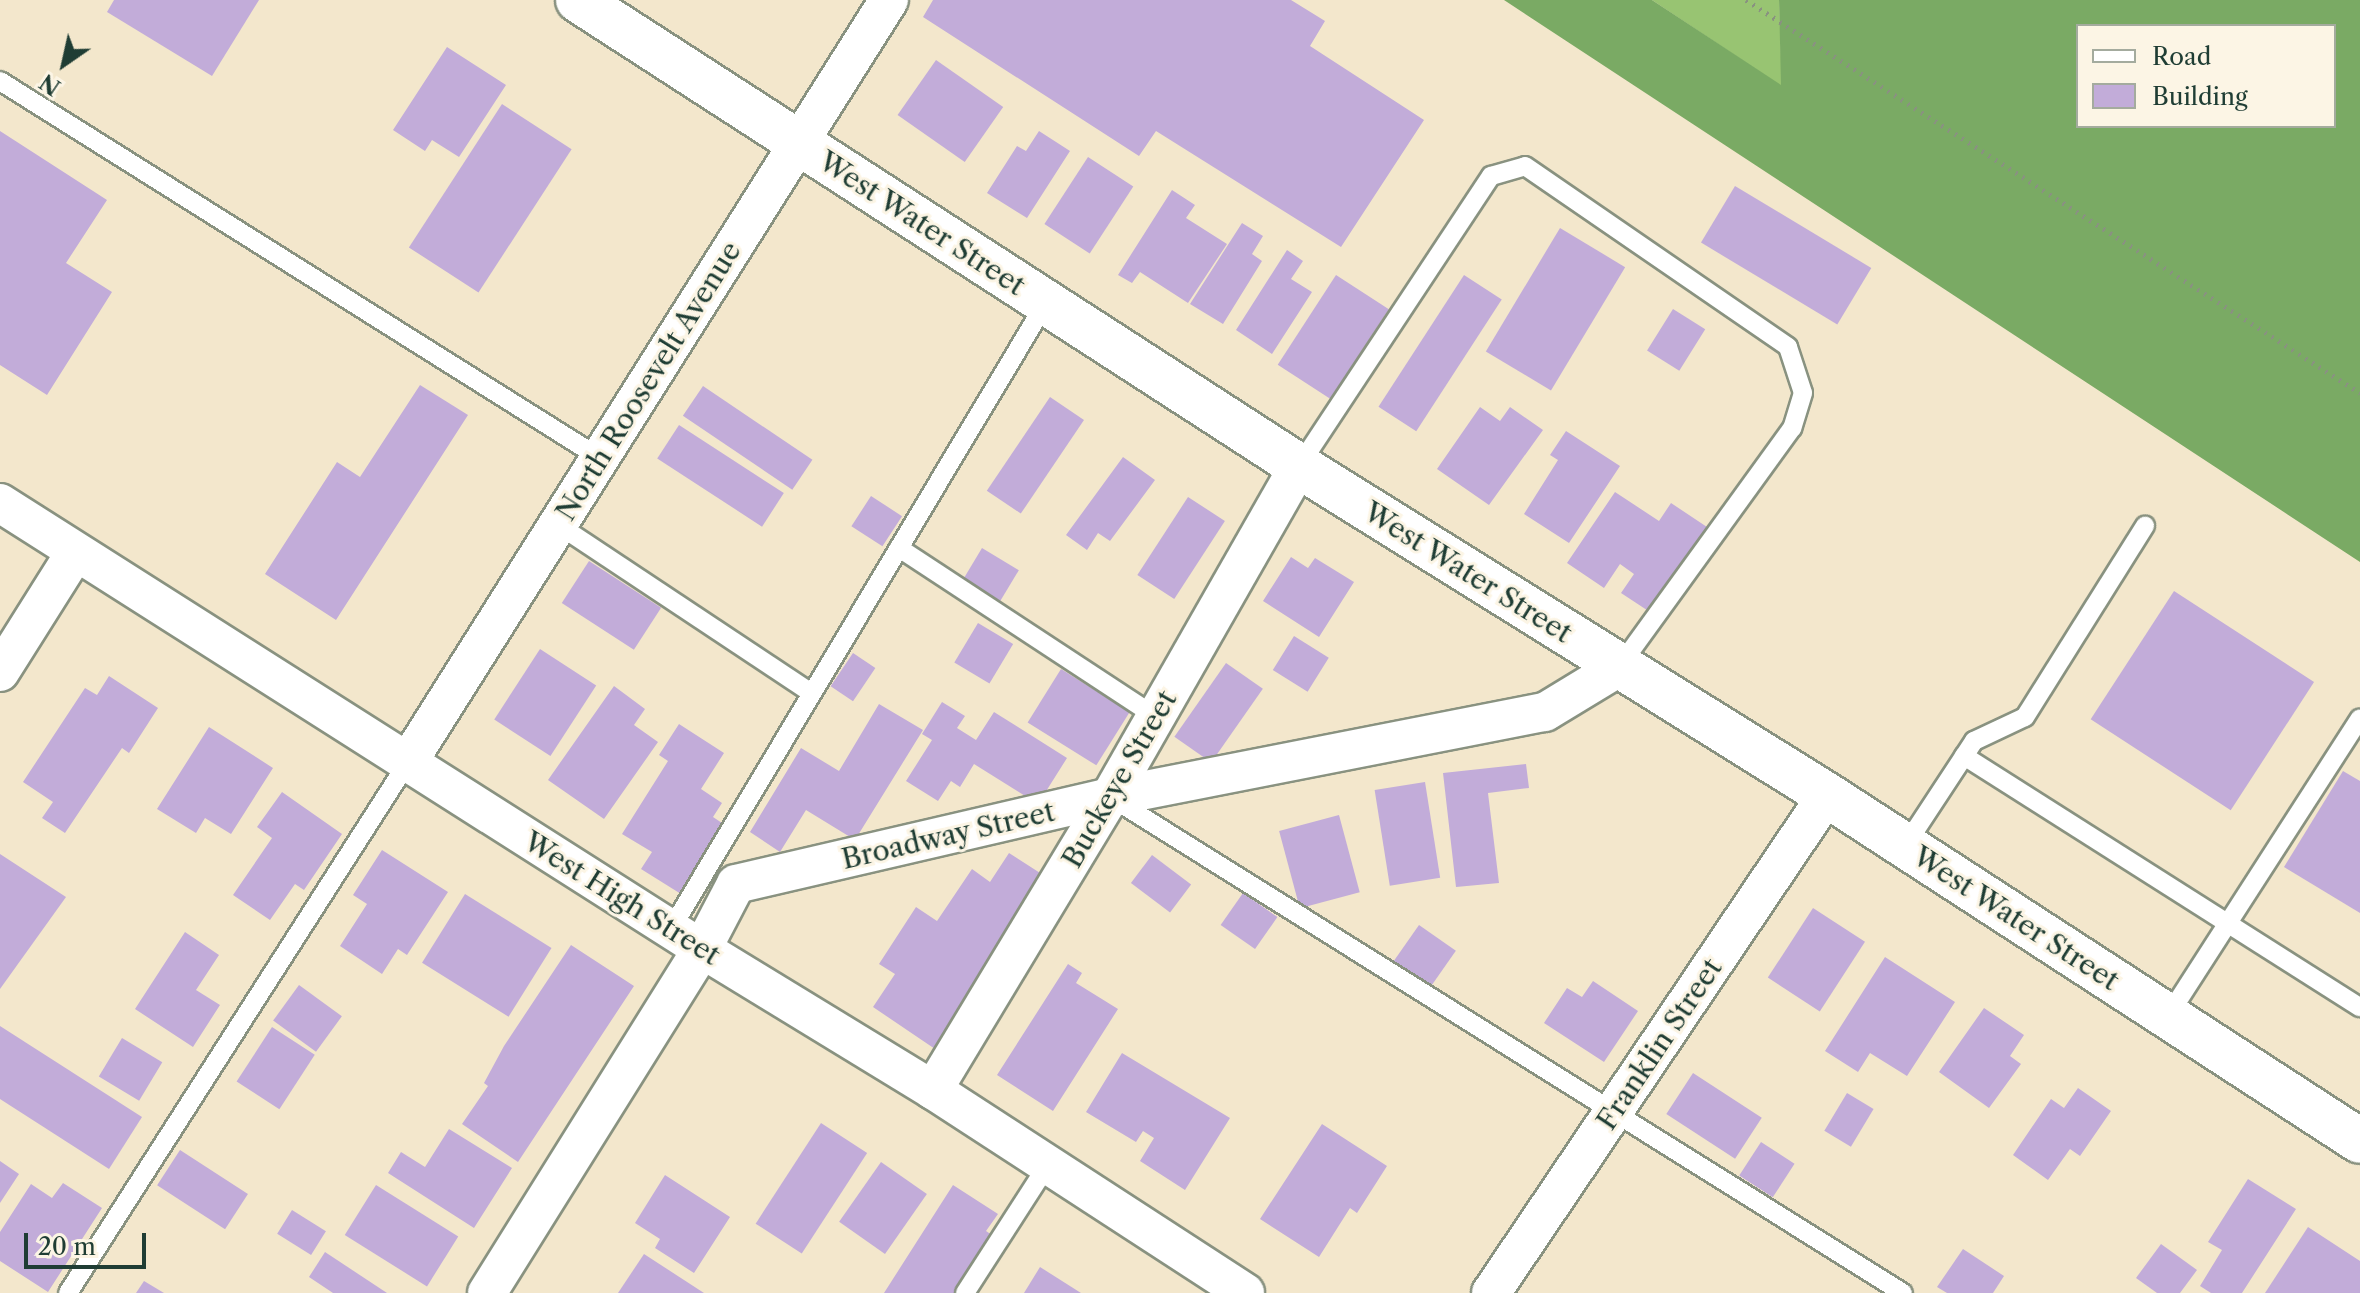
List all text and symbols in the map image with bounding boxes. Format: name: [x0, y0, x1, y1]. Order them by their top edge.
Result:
north arrow: [24, 24, 104, 104]
legend: [2076, 24, 2336, 128]
text: Road: [2152, 42, 2211, 71]
text: N: [35, 68, 66, 101]
text: Building: [2152, 82, 2248, 111]
street label: West Water Street: [812, 143, 1032, 303]
street label: North Roosevelt Avenue: [548, 235, 748, 527]
street label: West Water Street: [1357, 494, 1579, 650]
street label: Buckeye Street: [1055, 684, 1183, 874]
street label: Broadway Street: [838, 794, 1058, 876]
street label: West High Street: [518, 824, 726, 972]
street label: West Water Street: [1906, 838, 2126, 998]
street label: Franklin Street: [1589, 952, 1729, 1136]
scale bar: [28, 1217, 150, 1267]
text: 20 m: [38, 1232, 96, 1261]

